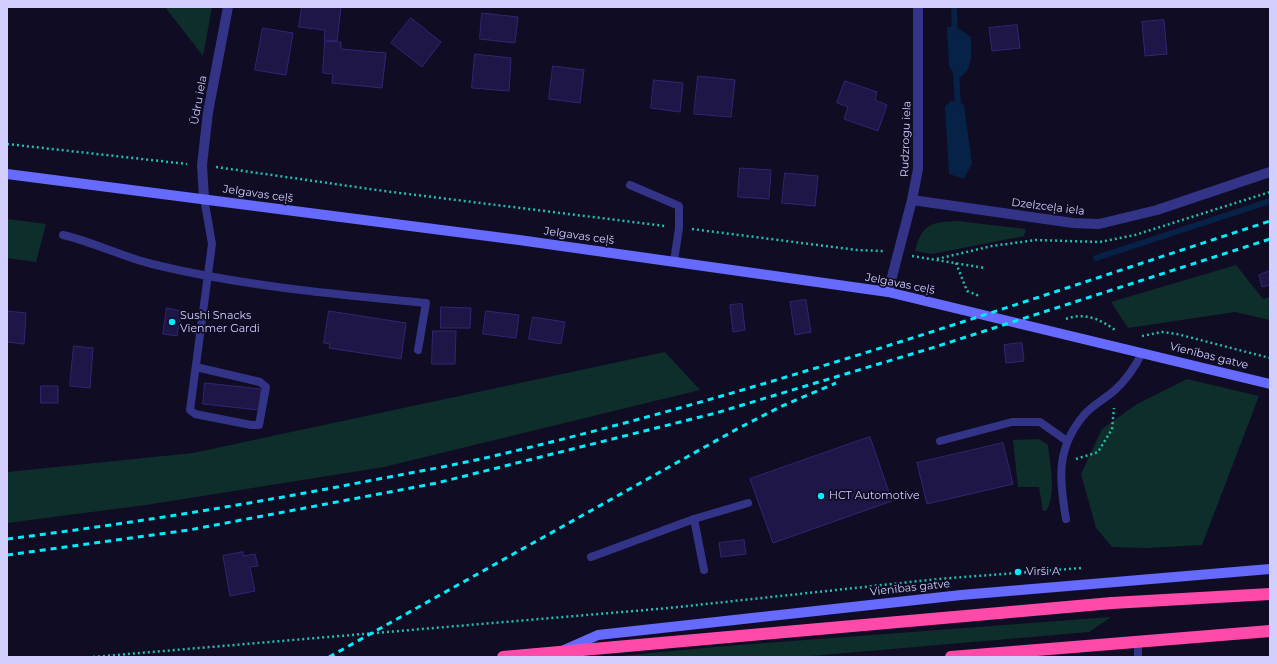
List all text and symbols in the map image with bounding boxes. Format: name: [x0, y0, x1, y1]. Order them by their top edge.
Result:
street label: Ūdru iela: [188, 74, 210, 126]
street label: Rudzrogu iela: [898, 101, 914, 177]
street label: Jelgavas ceļš: [222, 183, 294, 205]
street label: Dzelzceļa iela: [1011, 196, 1085, 218]
street label: Jelgavas ceļš: [543, 225, 615, 247]
street label: Jelgavas ceļš: [864, 271, 936, 297]
place label: Sushi Snacks Vienmer Gardi: [180, 309, 260, 335]
marker: Sushi Snacks Vienmer Gardi: [167, 317, 177, 327]
street label: Vienības gatve: [1168, 340, 1250, 372]
place label: HCT Automotive: [829, 489, 920, 503]
marker: HCT Automotive: [816, 491, 826, 501]
place label: Virši A: [1026, 565, 1060, 579]
marker: Virši A: [1013, 567, 1023, 577]
street label: Vienības gatve: [869, 577, 951, 599]

